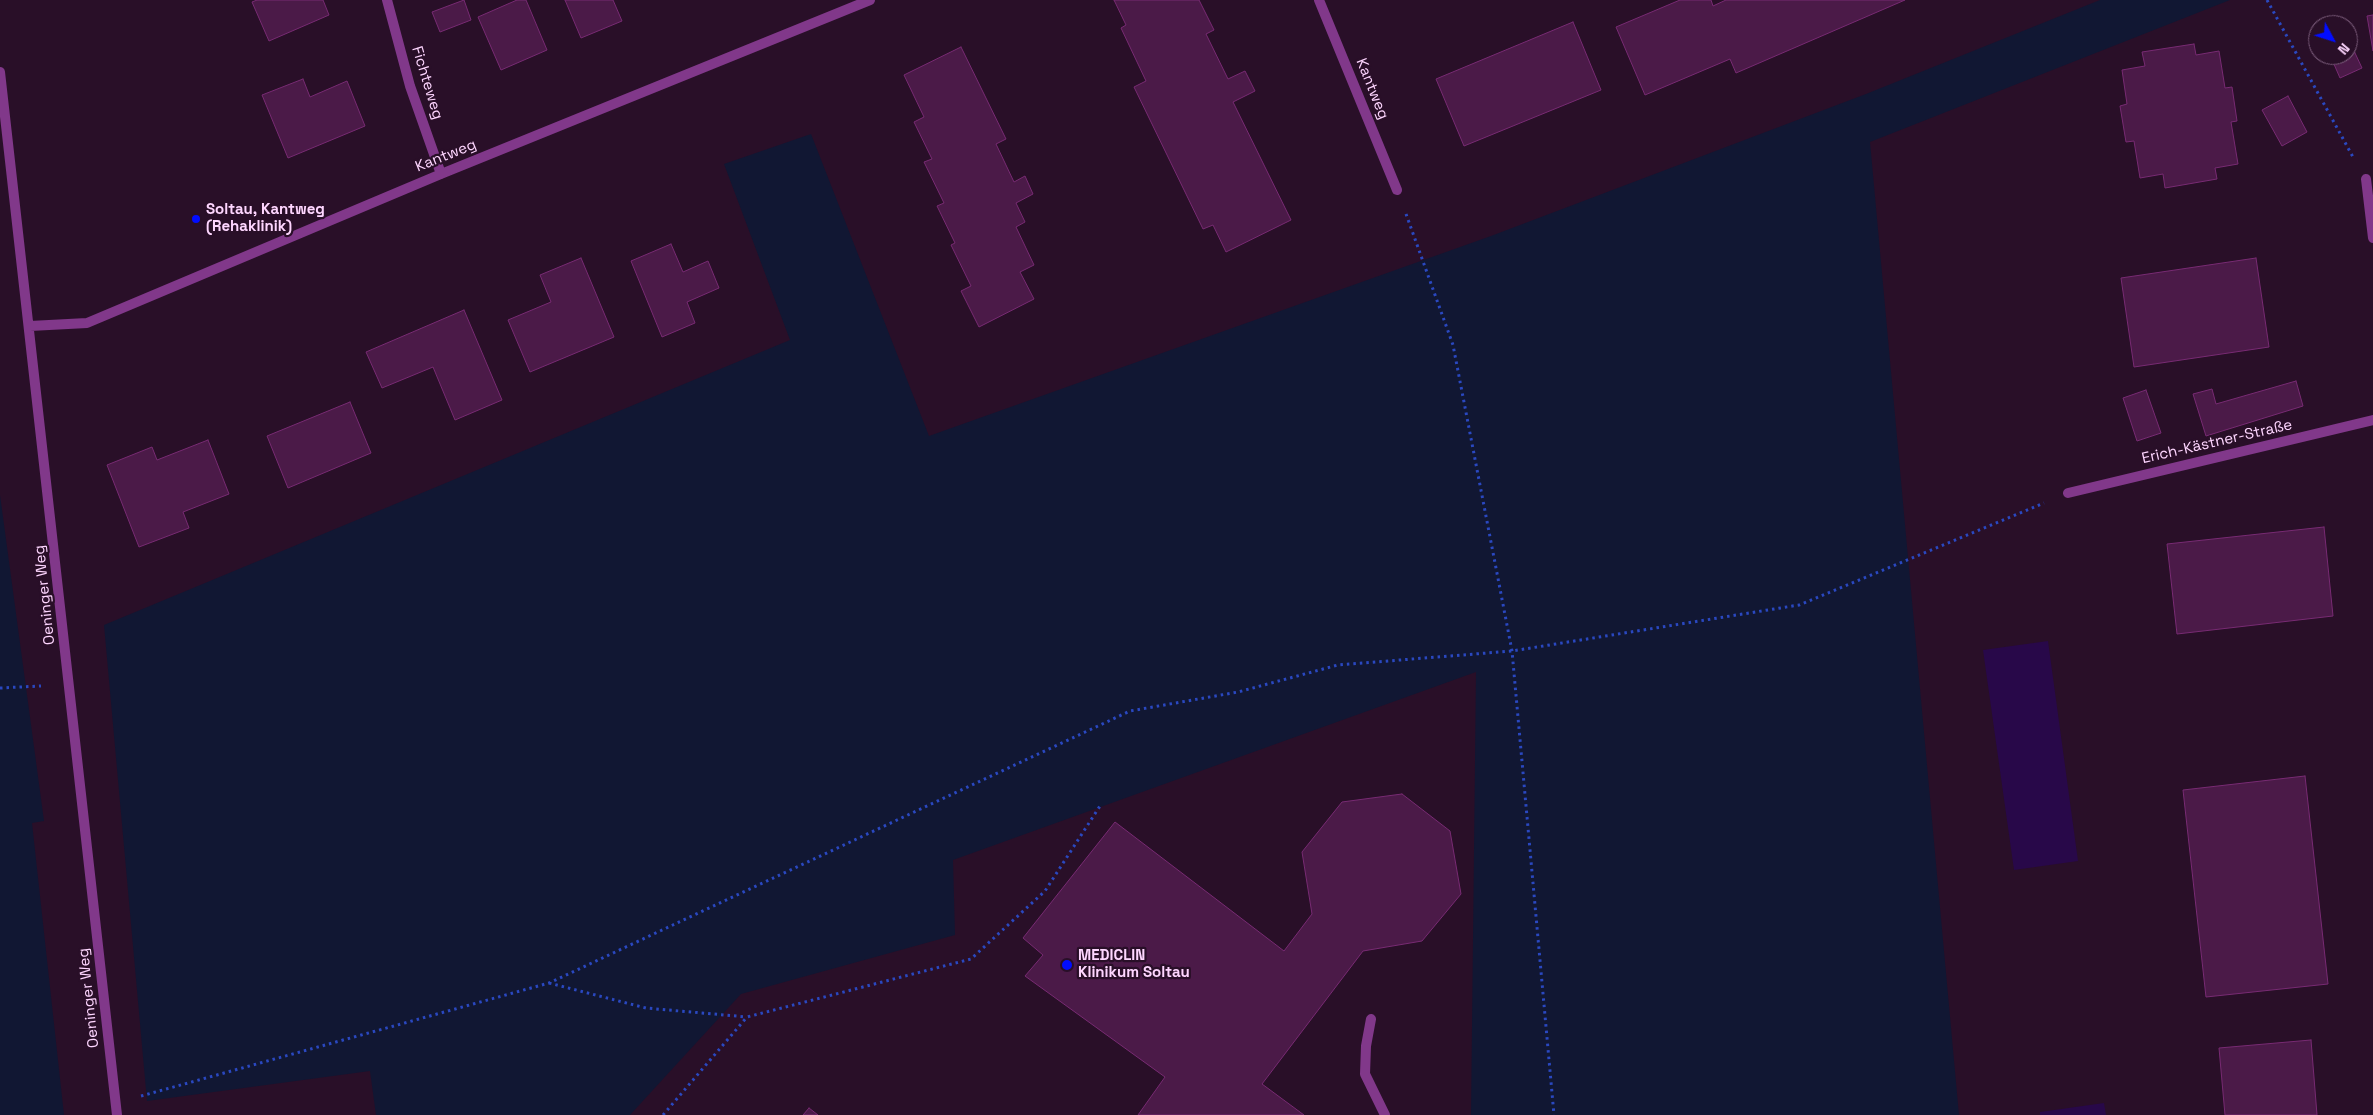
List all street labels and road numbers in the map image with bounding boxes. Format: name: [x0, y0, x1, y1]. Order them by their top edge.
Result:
street label: Fichteweg: [407, 44, 447, 122]
street label: Kantweg: [1352, 56, 1392, 122]
street label: Kantweg: [413, 136, 479, 176]
street label: Erich-Kästner-Straße: [2140, 416, 2294, 468]
street label: Oeninger Weg: [31, 544, 59, 646]
street label: Oeninger Weg: [75, 947, 103, 1049]

